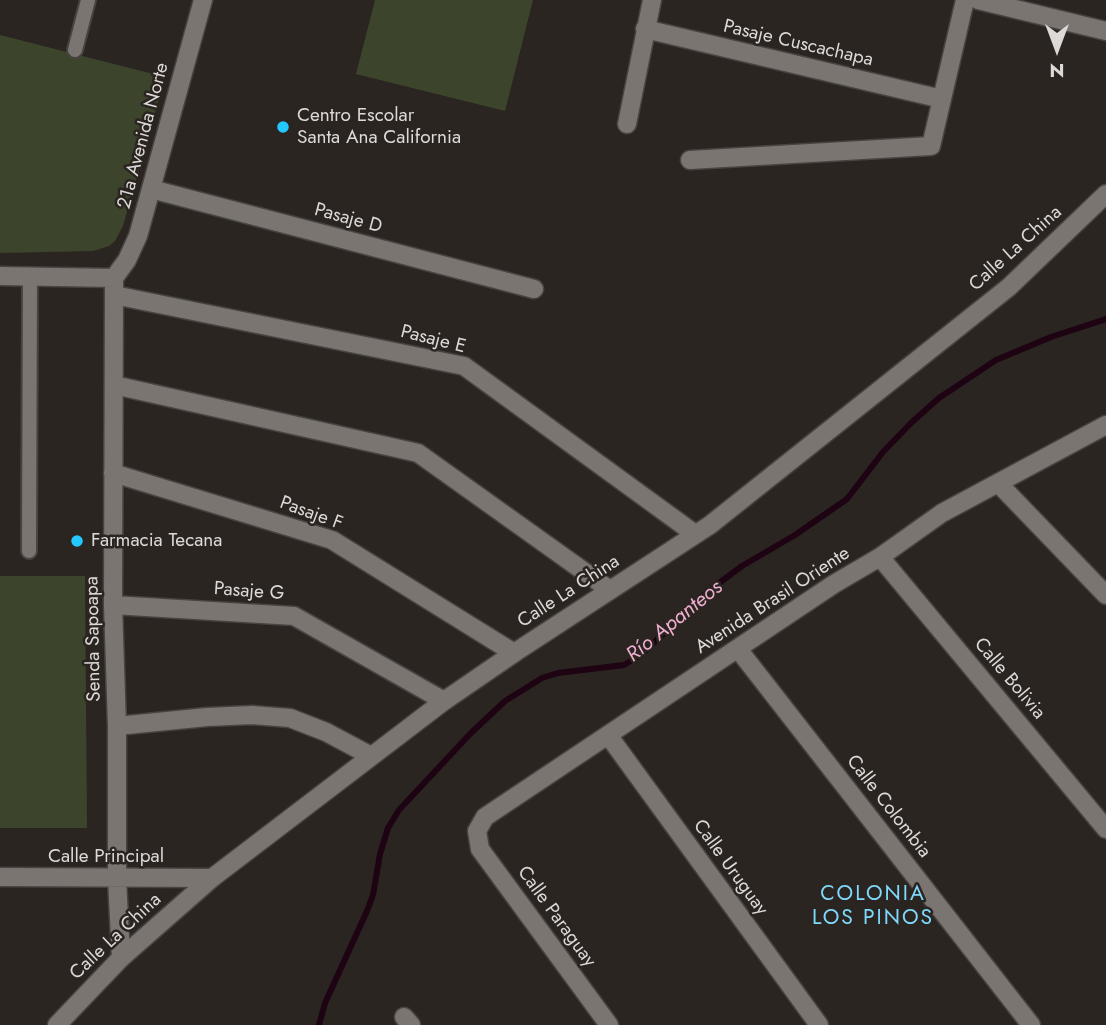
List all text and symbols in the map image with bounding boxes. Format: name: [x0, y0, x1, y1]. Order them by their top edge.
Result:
north arrow: [1022, 14, 1092, 84]
street label: Pasaje Cuscachapa: [721, 16, 875, 72]
text: N: [1049, 57, 1065, 84]
street label: 21a Avenida Norte: [114, 61, 174, 211]
place label: Centro Escolar Santa Ana California: [297, 105, 461, 149]
marker: Centro Escolar Santa Ana California: [275, 119, 291, 135]
street label: Pasaje D: [312, 199, 384, 239]
street label: Calle La China: [965, 201, 1067, 297]
street label: Pasaje E: [398, 321, 468, 359]
street label: Pasaje F: [276, 492, 346, 536]
place label: Farmacia Tecana: [91, 530, 222, 552]
marker: Farmacia Tecana: [69, 533, 85, 549]
street label: Avenida Brasil Oriente: [692, 543, 854, 659]
street label: Calle La China: [514, 551, 624, 633]
street label: Senda Sapoapa: [82, 576, 106, 702]
water label: Río Apanteos: [622, 576, 728, 668]
street label: Pasaje G: [213, 578, 285, 606]
street label: Calle Bolivia: [968, 634, 1050, 724]
street label: Calle Colombia: [841, 751, 935, 863]
street label: Calle Uruguay: [688, 816, 772, 920]
street label: Calle Principal: [48, 846, 164, 868]
street label: Calle Paraguay: [512, 862, 600, 972]
district label: COLONIA LOS PINOS: [813, 882, 933, 932]
street label: Calle La China: [66, 889, 166, 985]

